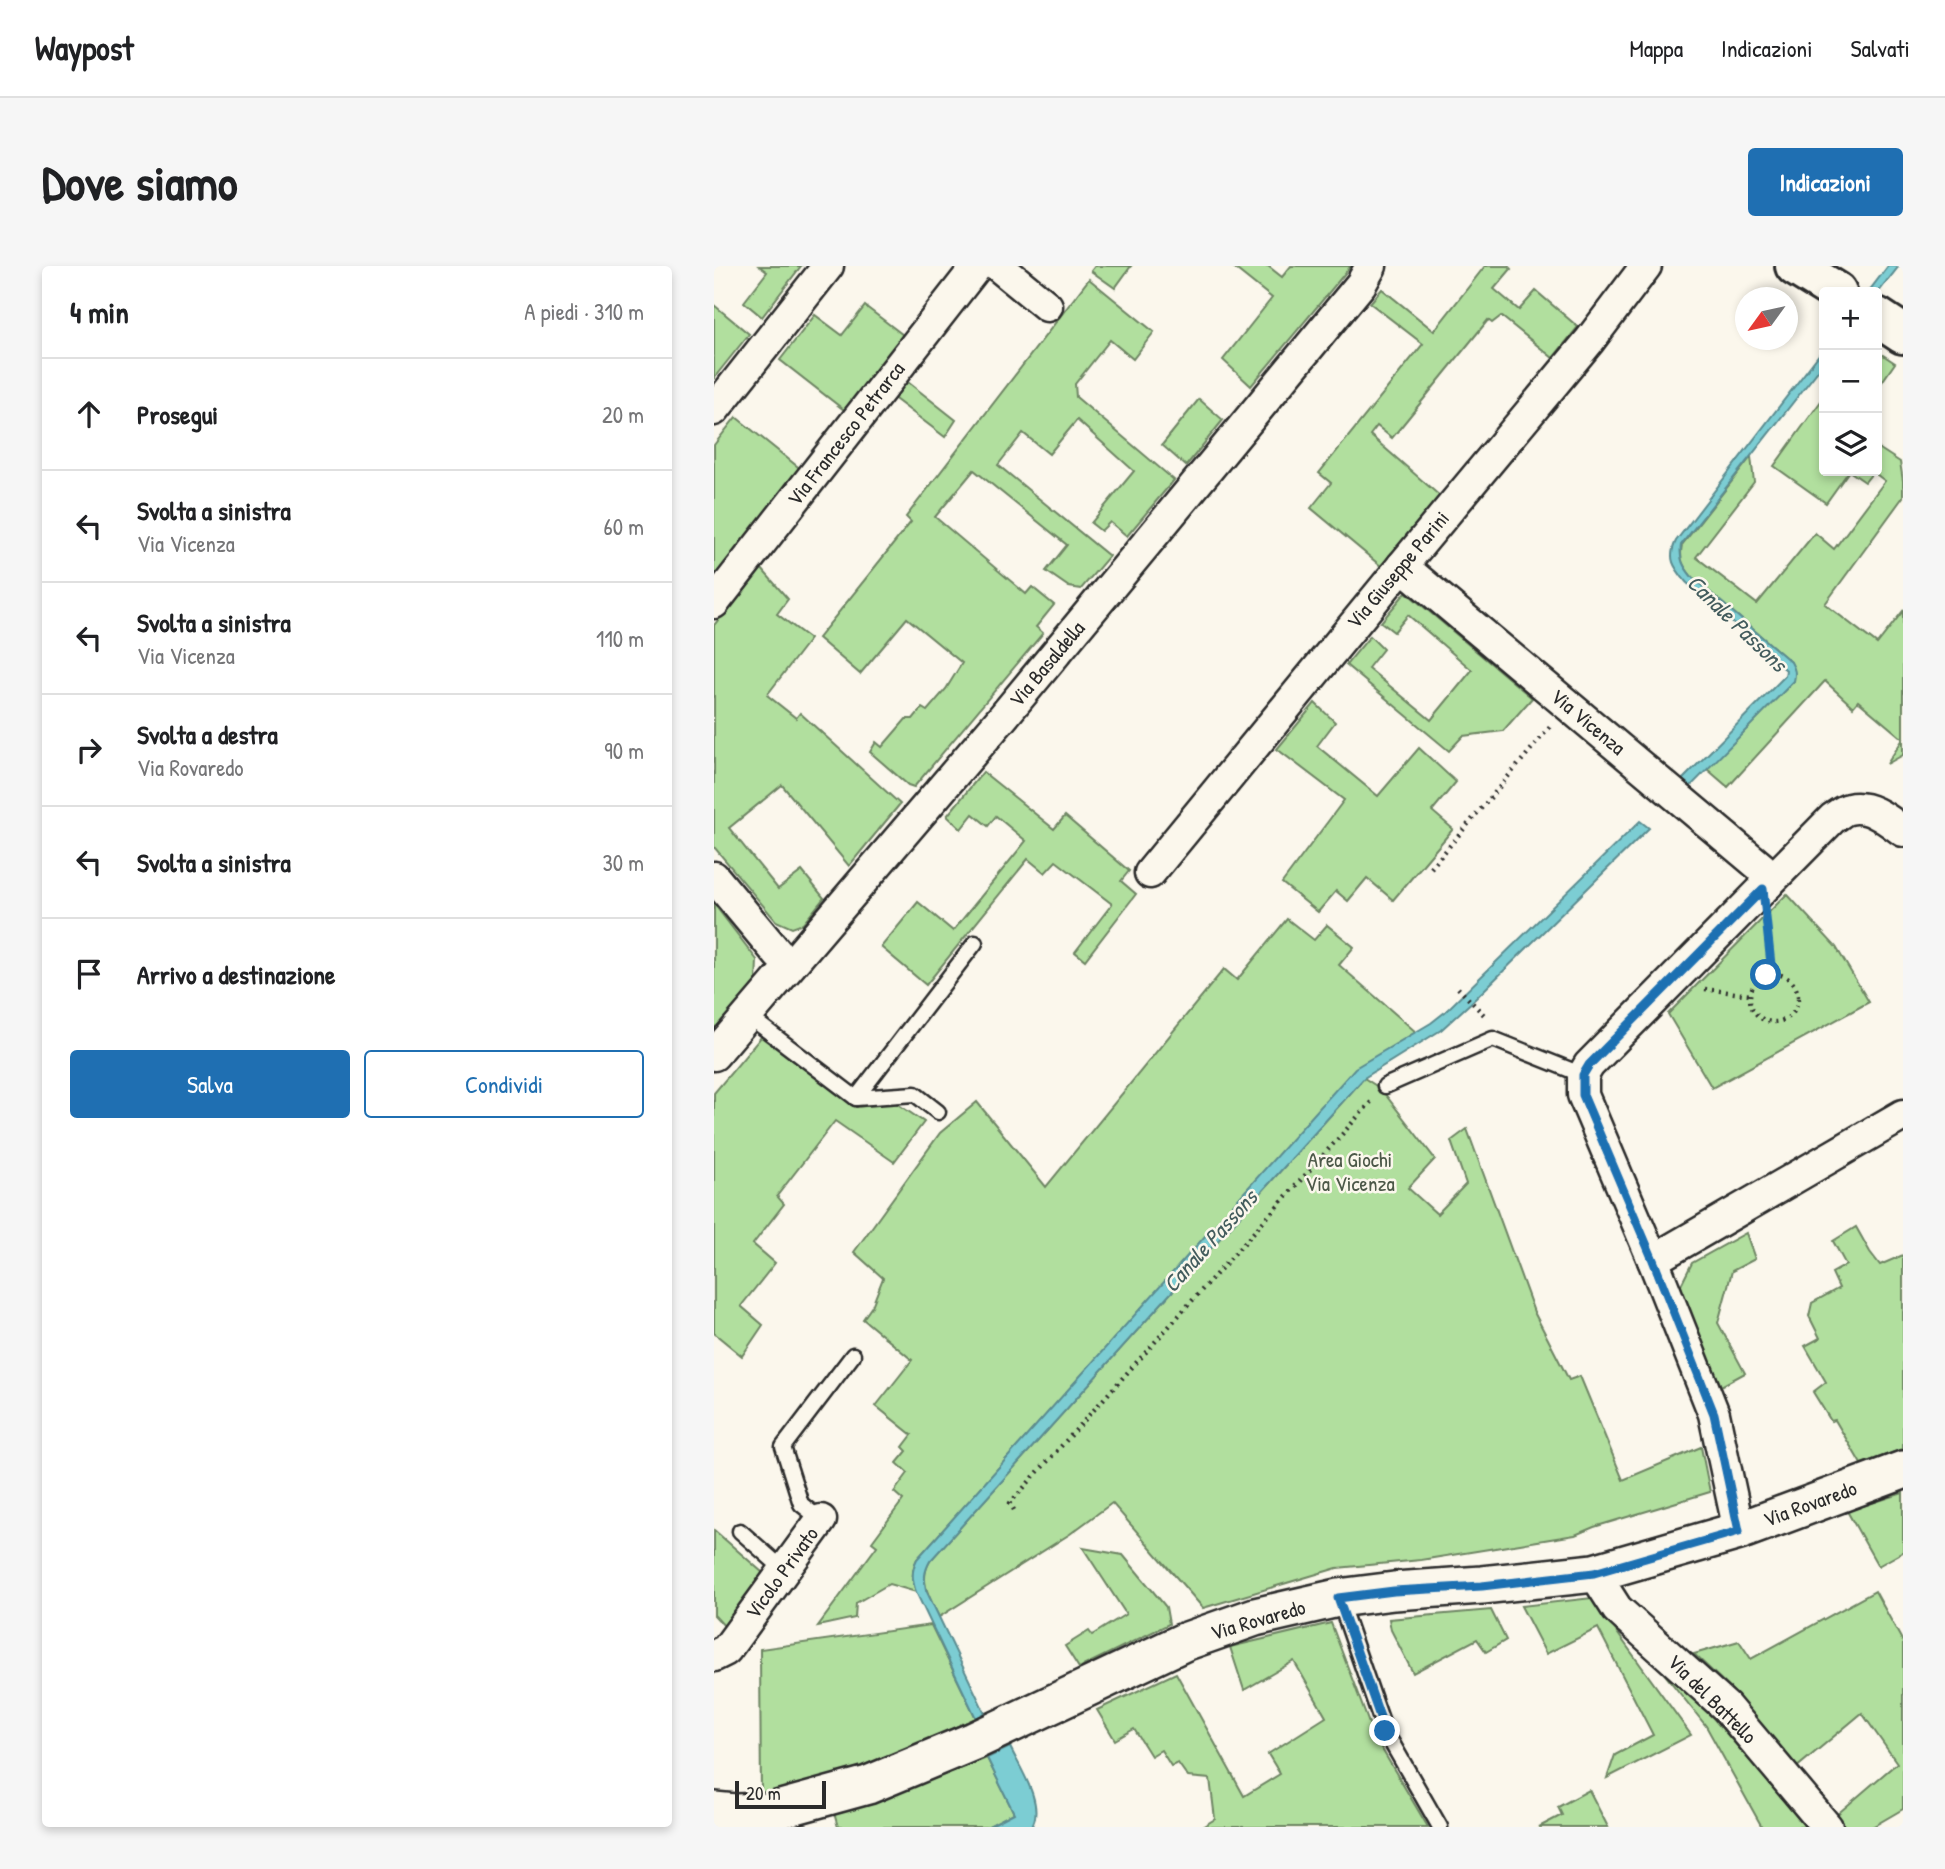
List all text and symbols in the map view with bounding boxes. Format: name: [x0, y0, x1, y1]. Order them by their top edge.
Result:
text: Waypost: [35, 26, 134, 70]
text: Mappa: [1629, 32, 1683, 64]
text: Indicazioni: [1721, 32, 1813, 64]
text: Salvati: [1851, 32, 1910, 64]
button: Indicazioni: [1748, 148, 1903, 216]
text: Dove siamo: [42, 149, 238, 215]
north arrow: [1735, 287, 1798, 350]
map controls: [1819, 287, 1882, 476]
button: +: [1819, 287, 1882, 350]
text: 4 min: [70, 292, 129, 332]
text: A piedi · 310 m: [524, 296, 644, 327]
button: −: [1819, 350, 1882, 413]
street label: Via Francesco Petrarca: [780, 356, 911, 512]
icon: ahead: [70, 395, 108, 433]
text: Prosegui: [137, 397, 218, 432]
text: 20 m: [602, 399, 644, 430]
button: layers: [1819, 413, 1882, 476]
text: Svolta a sinistra: [137, 493, 291, 528]
street label: Via Giuseppe Parini: [1340, 505, 1456, 635]
icon: left: [70, 507, 108, 545]
text: 60 m: [604, 511, 644, 542]
text: Via Vicenza: [137, 528, 235, 559]
water label: Canale Passons: [1681, 567, 1796, 680]
text: Svolta a sinistra: [137, 605, 291, 640]
street label: Via Basaldella: [1002, 614, 1091, 713]
icon: left: [70, 619, 108, 657]
text: 110 m: [596, 623, 644, 654]
text: Via Vicenza: [137, 640, 235, 671]
street label: Via Vicenza: [1545, 682, 1632, 761]
text: Svolta a destra: [137, 717, 278, 752]
icon: right: [70, 731, 108, 769]
text: 90 m: [604, 735, 644, 766]
text: Via Rovaredo: [137, 752, 244, 783]
icon: left: [70, 843, 108, 881]
text: Svolta a sinistra: [137, 845, 291, 880]
text: 30 m: [602, 847, 644, 878]
icon: arrive: [70, 955, 108, 993]
text: Arrivo a destinazione: [137, 957, 335, 992]
route start: [1750, 959, 1781, 990]
button: Salva: [70, 1050, 350, 1118]
button: Condividi: [364, 1050, 644, 1118]
park label: Area Giochi Via Vicenza: [1305, 1145, 1395, 1198]
water label: Canale Passons: [1155, 1181, 1265, 1299]
street label: Via Rovaredo: [1759, 1473, 1861, 1534]
street label: Vicolo Privato: [738, 1521, 825, 1625]
street label: Via Rovaredo: [1207, 1592, 1309, 1647]
street label: Via del Battello: [1661, 1647, 1764, 1750]
route end: [1369, 1715, 1400, 1746]
scale bar: [735, 1778, 826, 1810]
text: 20 m: [746, 1780, 781, 1806]

